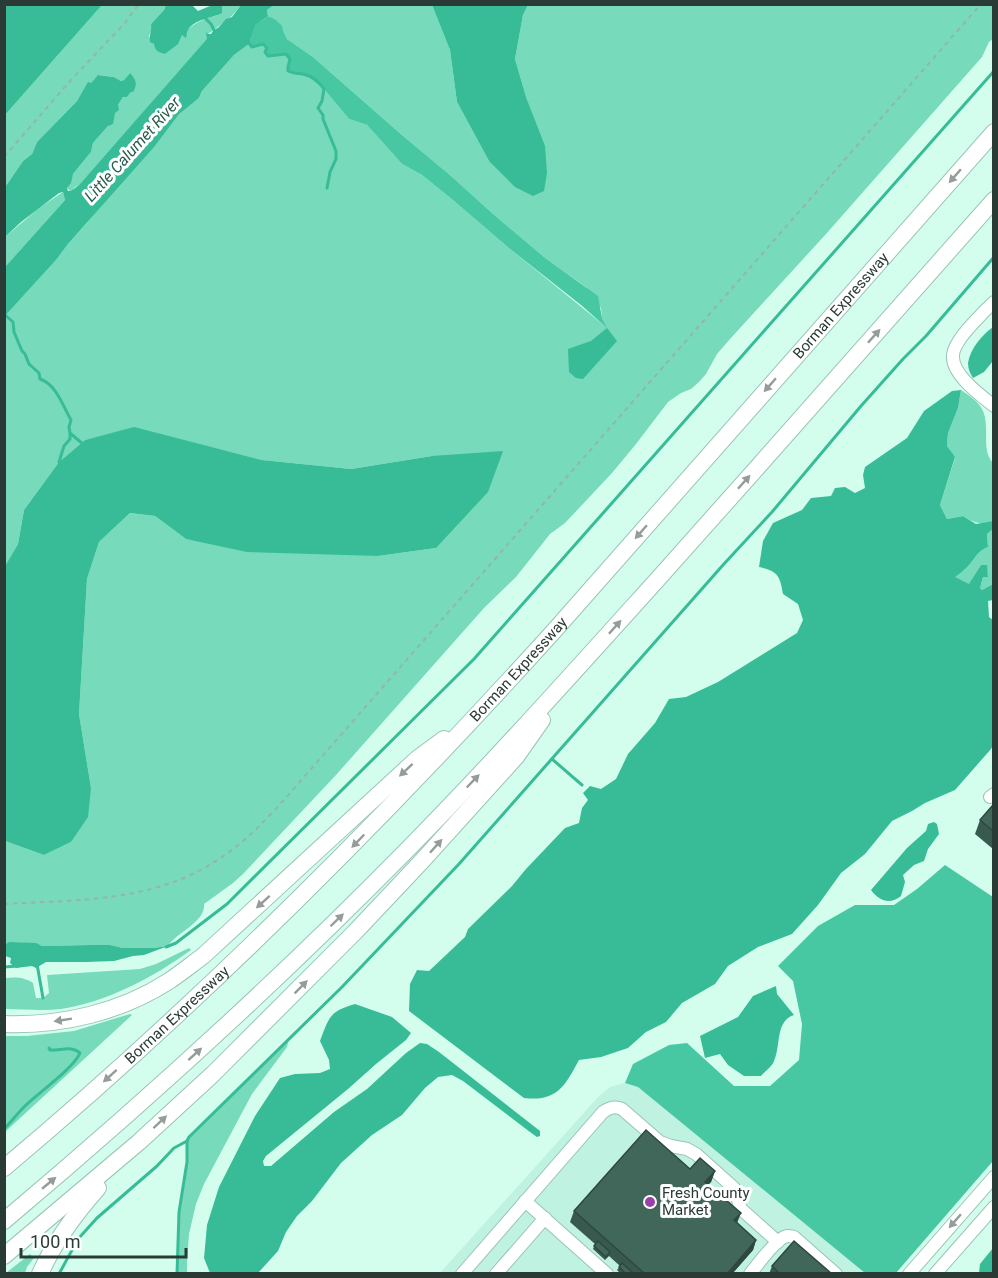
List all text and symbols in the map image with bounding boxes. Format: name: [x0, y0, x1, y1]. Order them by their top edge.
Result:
water label: Little Calumet River: [80, 93, 185, 206]
one-way arrow: [949, 168, 962, 183]
street label: Borman Expressway: [789, 249, 892, 363]
one-way arrow: [867, 329, 880, 344]
one-way arrow: [764, 377, 777, 392]
one-way arrow: [737, 475, 750, 490]
one-way arrow: [634, 524, 648, 539]
street label: Borman Expressway: [466, 613, 571, 726]
one-way arrow: [608, 620, 622, 635]
one-way arrow: [400, 762, 414, 776]
one-way arrow: [466, 774, 480, 788]
one-way arrow: [351, 833, 365, 847]
one-way arrow: [428, 839, 442, 853]
one-way arrow: [256, 895, 271, 908]
one-way arrow: [330, 913, 345, 927]
street label: Borman Expressway: [121, 962, 233, 1068]
one-way arrow: [293, 980, 308, 994]
one-way arrow: [53, 1016, 72, 1025]
one-way arrow: [188, 1047, 203, 1061]
one-way arrow: [102, 1070, 118, 1083]
one-way arrow: [153, 1115, 168, 1129]
one-way arrow: [41, 1177, 56, 1190]
place label: Fresh County Market: [662, 1184, 750, 1219]
marker: Fresh County Market: [643, 1195, 657, 1209]
one-way arrow: [949, 1213, 962, 1228]
scale bar: [21, 1221, 186, 1259]
text: 100 m: [30, 1231, 81, 1252]

